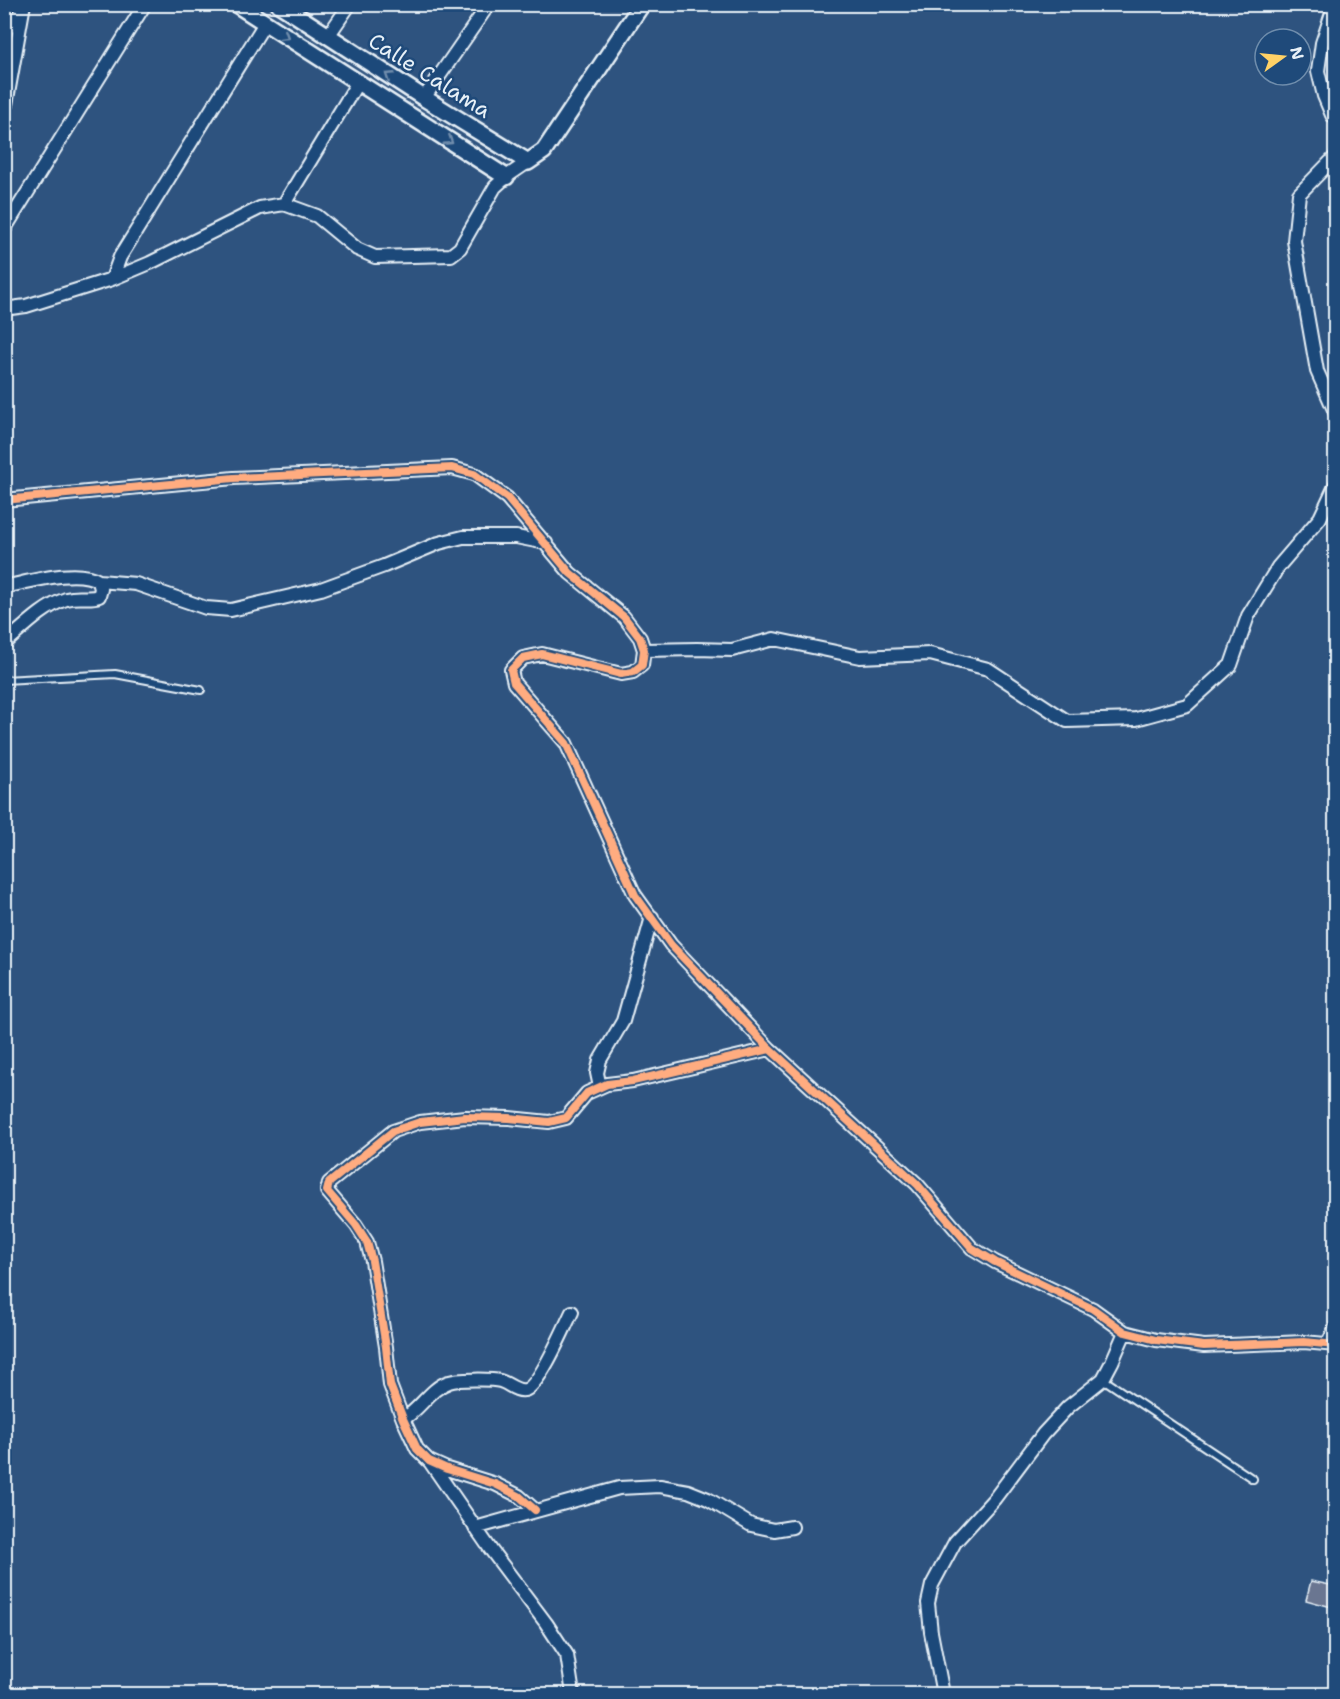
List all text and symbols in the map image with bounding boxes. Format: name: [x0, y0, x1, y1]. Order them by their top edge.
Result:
street label: Calle Calama: [363, 26, 497, 125]
north arrow: [1253, 27, 1313, 87]
one-way arrow: [279, 28, 289, 40]
text: N: [1285, 44, 1309, 62]
one-way arrow: [385, 71, 395, 83]
one-way arrow: [442, 134, 453, 145]

